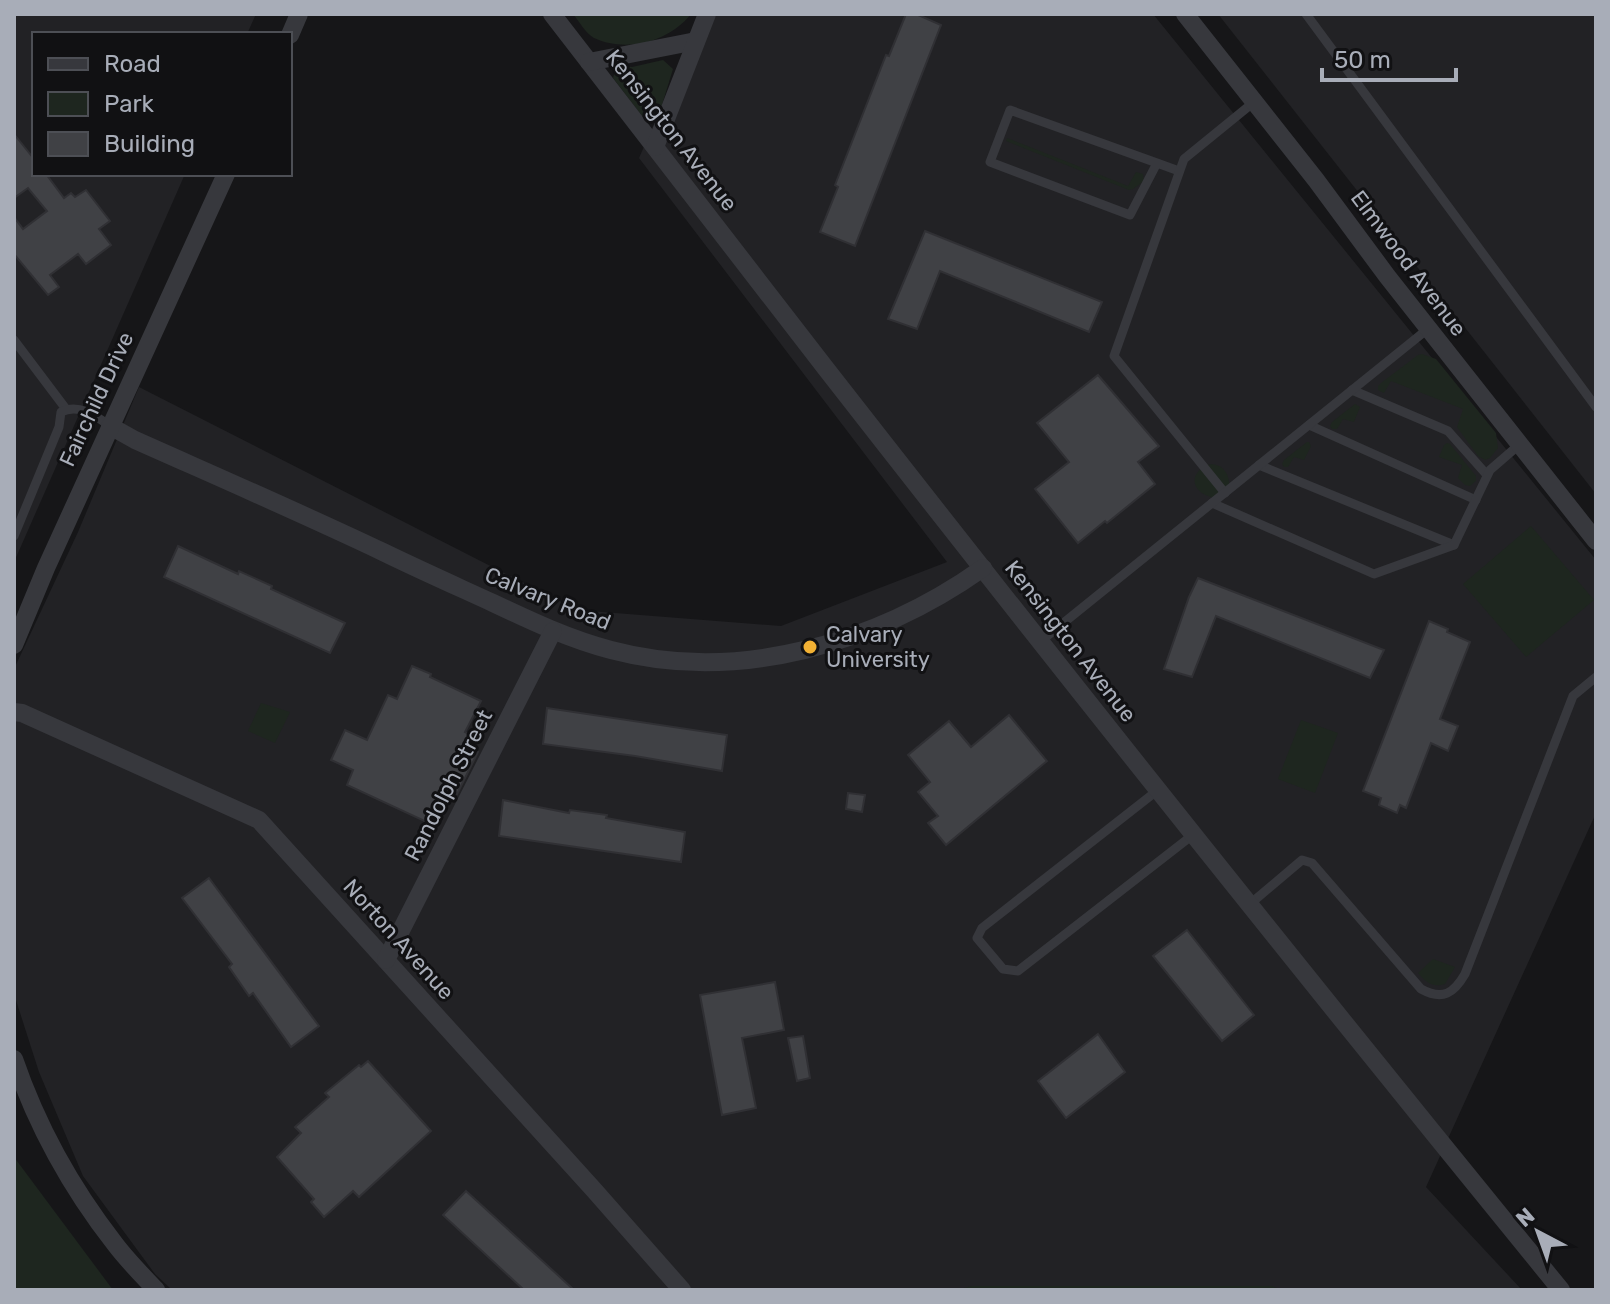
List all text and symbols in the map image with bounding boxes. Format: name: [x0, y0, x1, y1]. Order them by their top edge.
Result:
legend: [32, 32, 292, 176]
scale bar: [1322, 32, 1456, 82]
street label: Kensington Avenue: [600, 44, 743, 217]
text: 50 m: [1334, 46, 1391, 74]
text: Road: [104, 50, 161, 78]
text: Park: [104, 90, 155, 118]
text: Building: [104, 130, 195, 158]
street label: Elmwood Avenue: [1345, 185, 1472, 342]
street label: Fairchild Drive: [53, 328, 139, 471]
street label: Kensington Avenue: [999, 555, 1142, 728]
street label: Calvary Road: [481, 561, 615, 636]
place label: Calvary University: [826, 621, 930, 673]
marker: Calvary University: [801, 638, 819, 656]
street label: Randolph Street: [399, 705, 498, 866]
street label: Norton Avenue: [338, 874, 460, 1005]
north arrow: [1498, 1192, 1578, 1272]
text: N: [1510, 1202, 1540, 1233]

